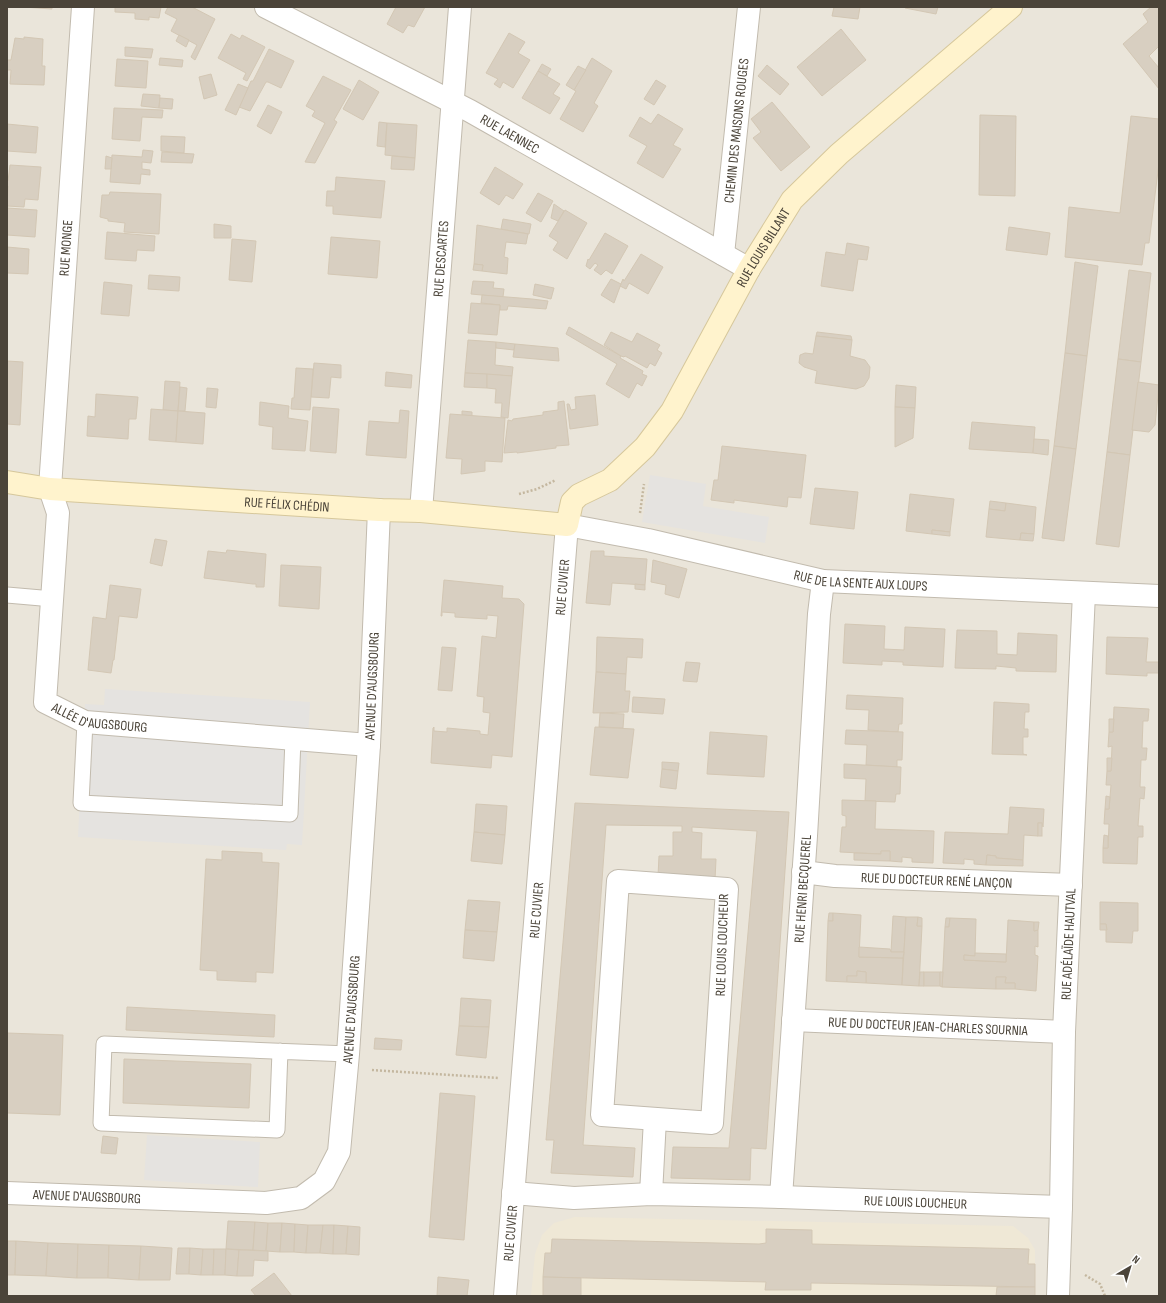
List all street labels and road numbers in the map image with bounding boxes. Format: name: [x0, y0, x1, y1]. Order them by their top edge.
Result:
street label: CHEMIN DES MAISONS ROUGES: [720, 57, 752, 204]
street label: RUE LAENNEC: [478, 110, 543, 157]
street label: RUE LOUIS BILLANT: [732, 205, 794, 290]
street label: RUE MONGE: [56, 219, 76, 277]
street label: RUE DESCARTES: [429, 220, 452, 298]
street label: RUE FÉLIX CHÉDIN: [244, 493, 330, 515]
street label: RUE CUVIER: [551, 558, 573, 616]
street label: RUE DE LA SENTE AUX LOUPS: [792, 566, 928, 594]
street label: AVENUE D'AUGSBOURG: [361, 632, 382, 741]
street label: ALLÉE D'AUGSBOURG: [48, 698, 148, 736]
street label: RUE HENRI BECQUEREL: [790, 834, 815, 943]
street label: RUE DU DOCTEUR RENÉ LANÇON: [861, 868, 1013, 891]
street label: RUE CUVIER: [525, 881, 547, 939]
street label: RUE ADÉLAÏDE HAUTVAL: [1057, 888, 1079, 1000]
street label: RUE LOUIS LOUCHEUR: [712, 893, 732, 997]
street label: AVENUE D'AUGSBOURG: [339, 955, 363, 1065]
street label: RUE DU DOCTEUR JEAN-CHARLES SOURNIA: [828, 1013, 1029, 1039]
street label: AVENUE D'AUGSBOURG: [32, 1185, 141, 1207]
street label: RUE LOUIS LOUCHEUR: [864, 1191, 968, 1212]
street label: RUE CUVIER: [499, 1204, 521, 1262]

